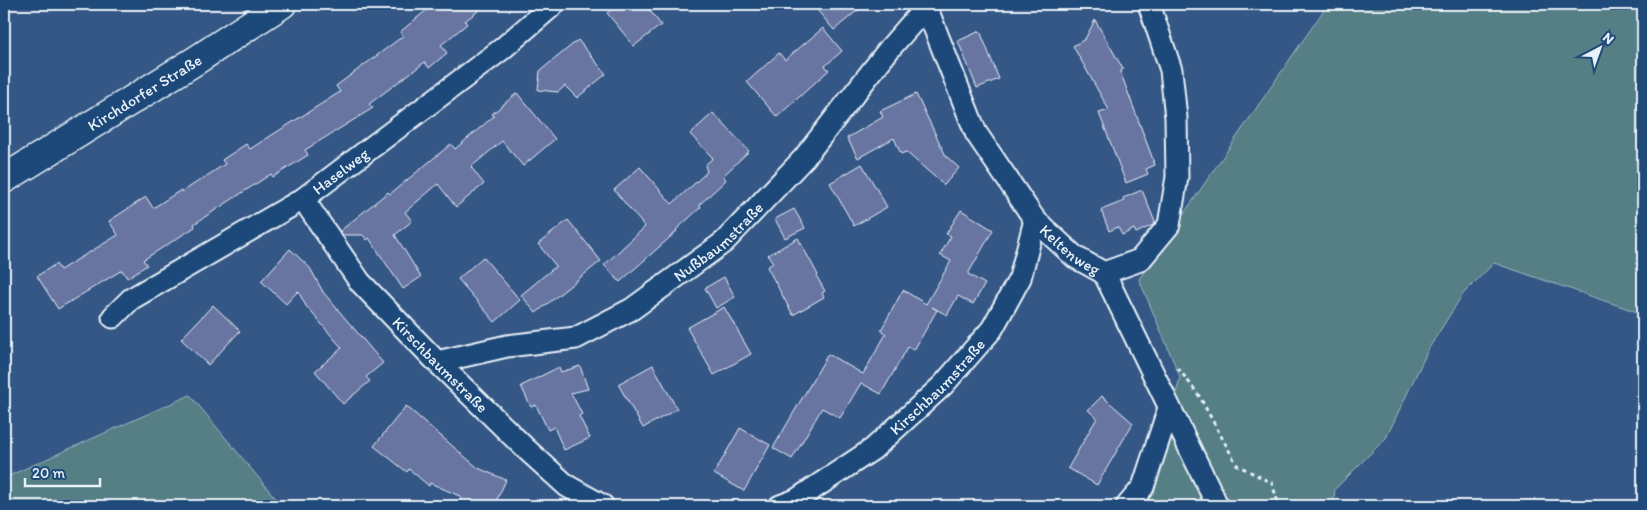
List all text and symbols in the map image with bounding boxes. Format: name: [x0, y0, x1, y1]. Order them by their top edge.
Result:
north arrow: [1574, 22, 1624, 72]
text: N: [1599, 29, 1617, 48]
street label: Kirchdorfer Straße: [84, 50, 205, 135]
street label: Haselweg: [308, 143, 373, 198]
street label: Nußbaumstraße: [670, 198, 767, 285]
street label: Keltenweg: [1036, 220, 1104, 279]
street label: Kirschbaumstraße: [389, 312, 492, 416]
street label: Kirschbaumstraße: [886, 335, 989, 439]
scale bar: [25, 455, 100, 487]
text: 20 m: [32, 464, 66, 482]

